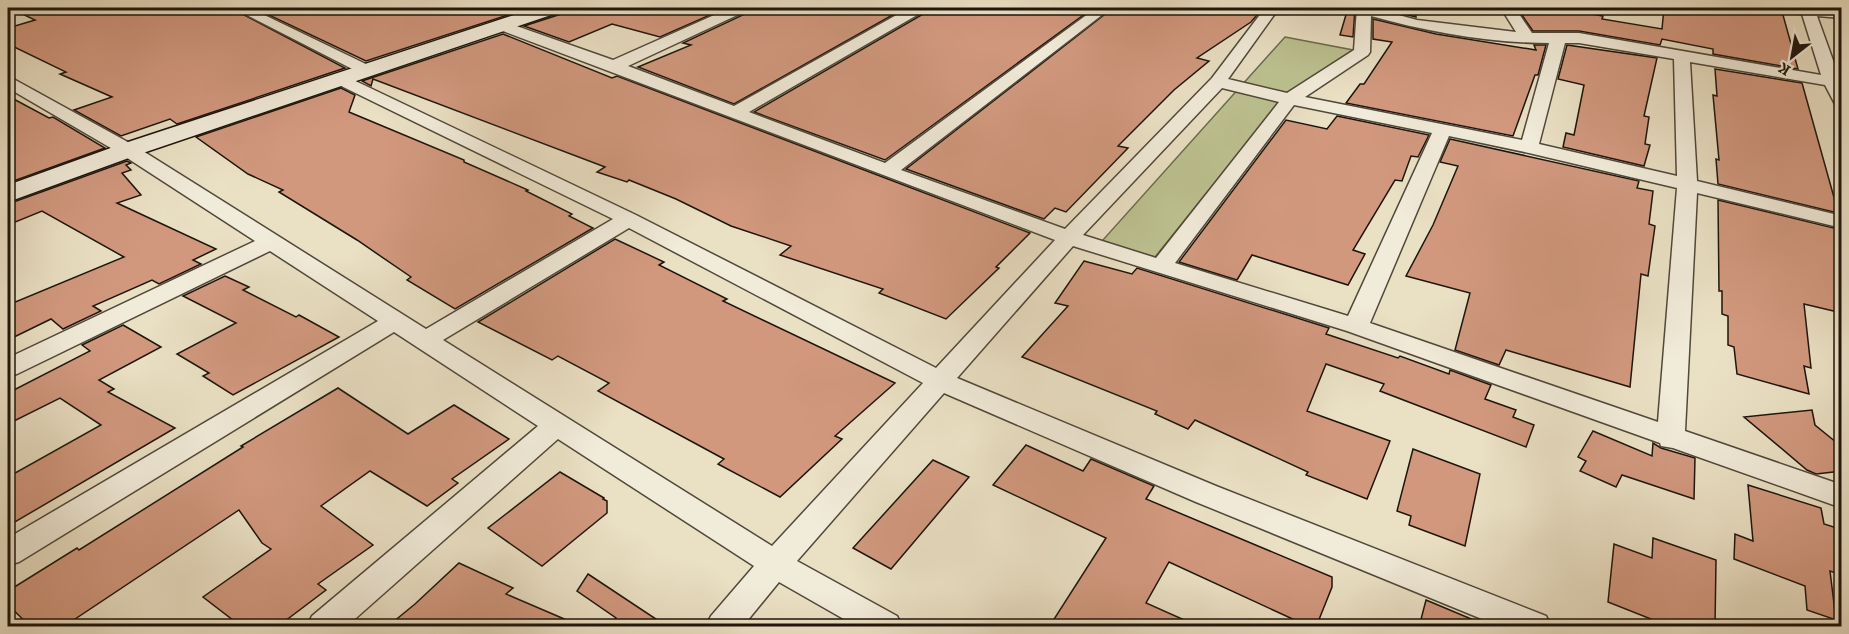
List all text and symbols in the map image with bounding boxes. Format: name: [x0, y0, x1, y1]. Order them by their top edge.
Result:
north arrow: [1762, 27, 1822, 87]
text: K: [1774, 57, 1795, 81]

